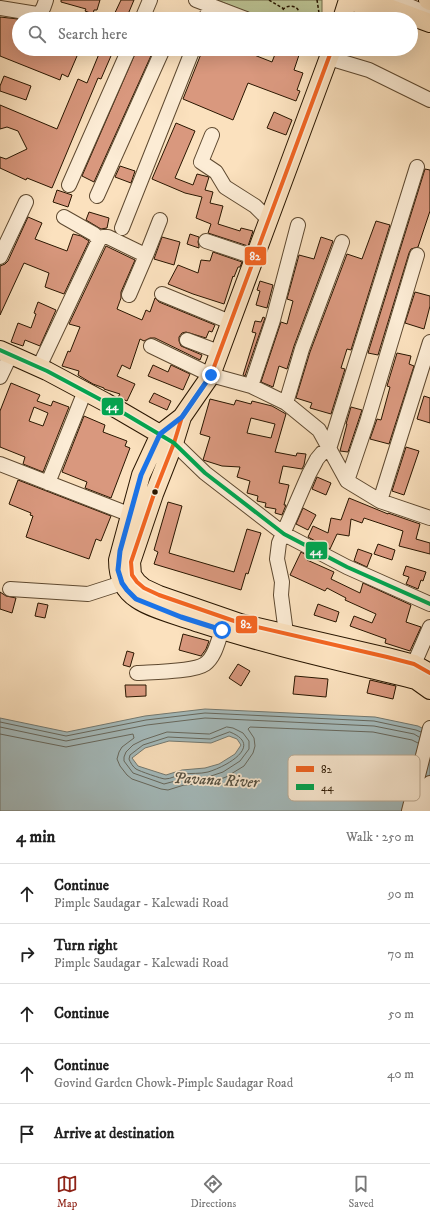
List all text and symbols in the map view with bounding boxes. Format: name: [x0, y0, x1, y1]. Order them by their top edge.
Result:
search box: [12, 12, 418, 56]
icon: search: [26, 23, 48, 45]
text: Search here: [58, 25, 127, 44]
line badge: 82: [244, 246, 267, 266]
text: 82: [250, 250, 261, 264]
route end: [202, 366, 220, 384]
line badge: 44: [101, 397, 124, 416]
text: 44: [105, 400, 119, 414]
unlabelled marker: [150, 487, 160, 497]
line badge: 44: [305, 541, 328, 560]
text: 44: [309, 545, 323, 559]
line badge: 82: [235, 615, 258, 634]
text: 82: [241, 618, 252, 632]
route start: [213, 621, 231, 639]
legend: [288, 755, 420, 801]
text: 82: [321, 763, 333, 777]
water label: Pavana River: [173, 768, 260, 792]
text: 44: [321, 781, 334, 795]
text: 4 min: [16, 826, 55, 848]
text: Walk · 250 m: [346, 829, 414, 845]
text: Continue: [54, 876, 109, 895]
icon: ahead: [16, 883, 38, 905]
text: 90 m: [388, 886, 414, 902]
text: Pimple Saudagar - Kalewadi Road: [54, 895, 229, 911]
text: Turn right: [54, 936, 117, 955]
icon: right: [16, 943, 38, 965]
text: 70 m: [388, 946, 414, 962]
text: Pimple Saudagar - Kalewadi Road: [54, 955, 229, 971]
icon: ahead: [16, 1003, 38, 1025]
text: Continue: [54, 1004, 109, 1023]
text: 50 m: [388, 1006, 414, 1022]
text: Continue: [54, 1056, 109, 1075]
icon: ahead: [16, 1063, 38, 1085]
text: 40 m: [387, 1066, 414, 1082]
text: Govind Garden Chowk-Pimple Saudagar Road: [54, 1075, 293, 1091]
icon: arrive: [16, 1123, 38, 1145]
text: Arrive at destination: [54, 1124, 174, 1143]
tab: Map: [56, 1173, 78, 1211]
tab: Directions: [191, 1173, 236, 1211]
tab: Saved: [349, 1173, 374, 1211]

